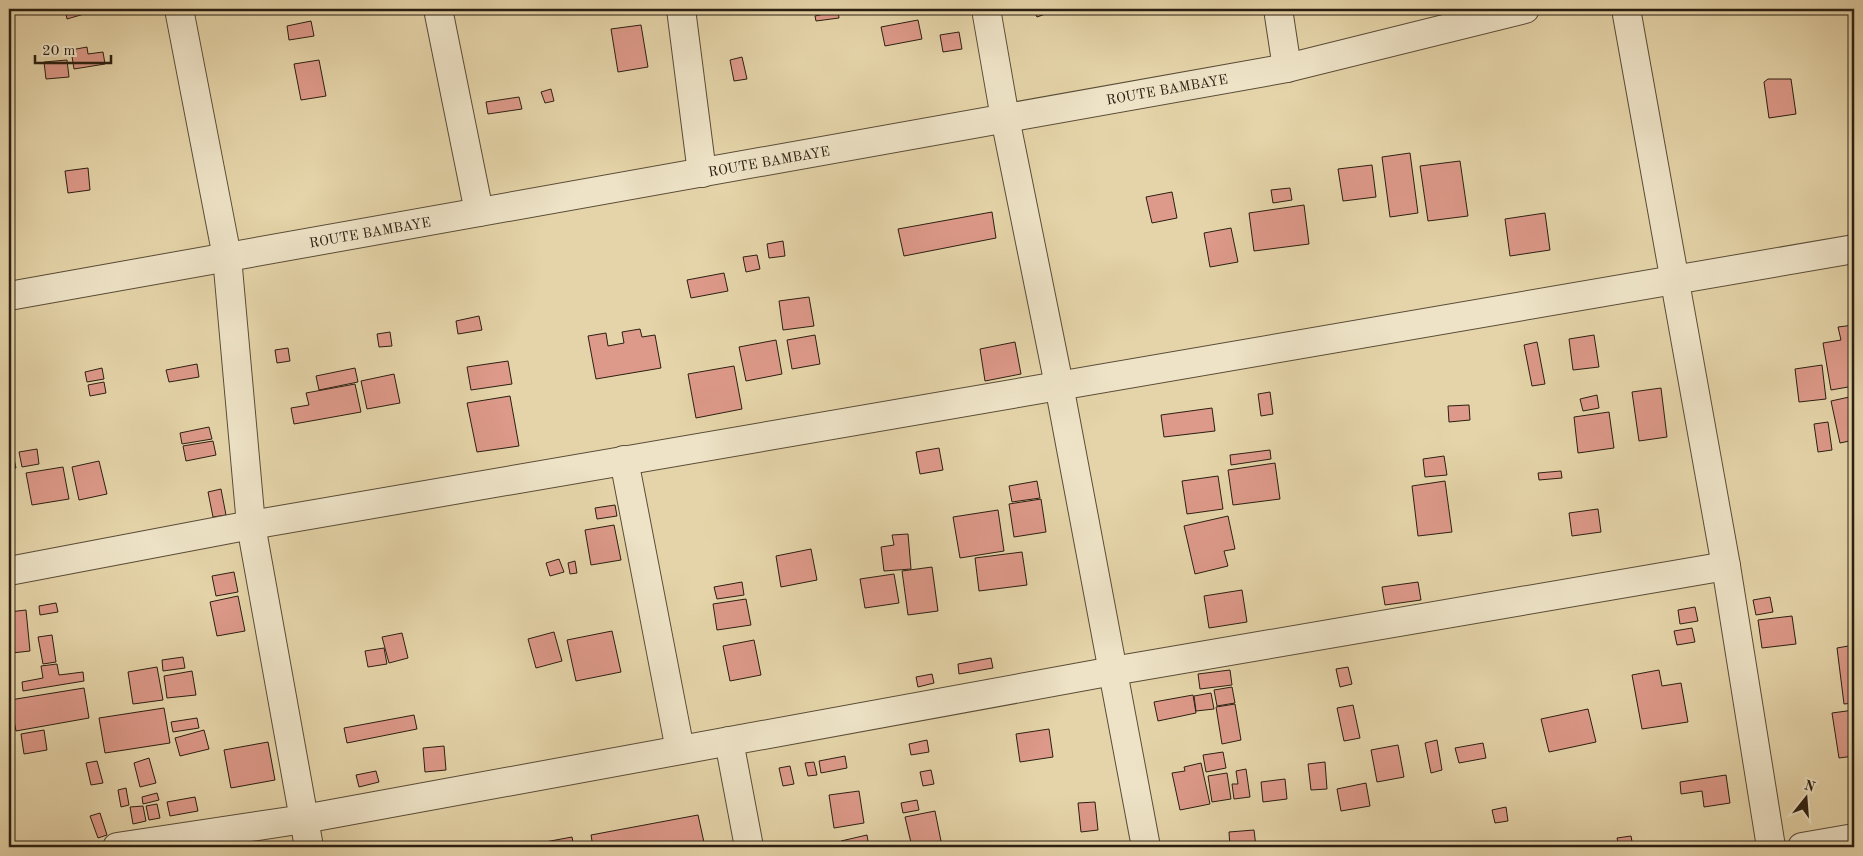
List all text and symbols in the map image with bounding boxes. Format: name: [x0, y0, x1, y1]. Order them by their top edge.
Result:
scale bar: [35, 32, 111, 64]
text: 20 m: [42, 44, 76, 59]
street label: ROUTE BAMBAYE: [1105, 72, 1229, 108]
street label: ROUTE BAMBAYE: [707, 144, 831, 180]
street label: ROUTE BAMBAYE: [308, 215, 432, 251]
north arrow: [1780, 774, 1830, 824]
text: N: [1802, 778, 1817, 795]

